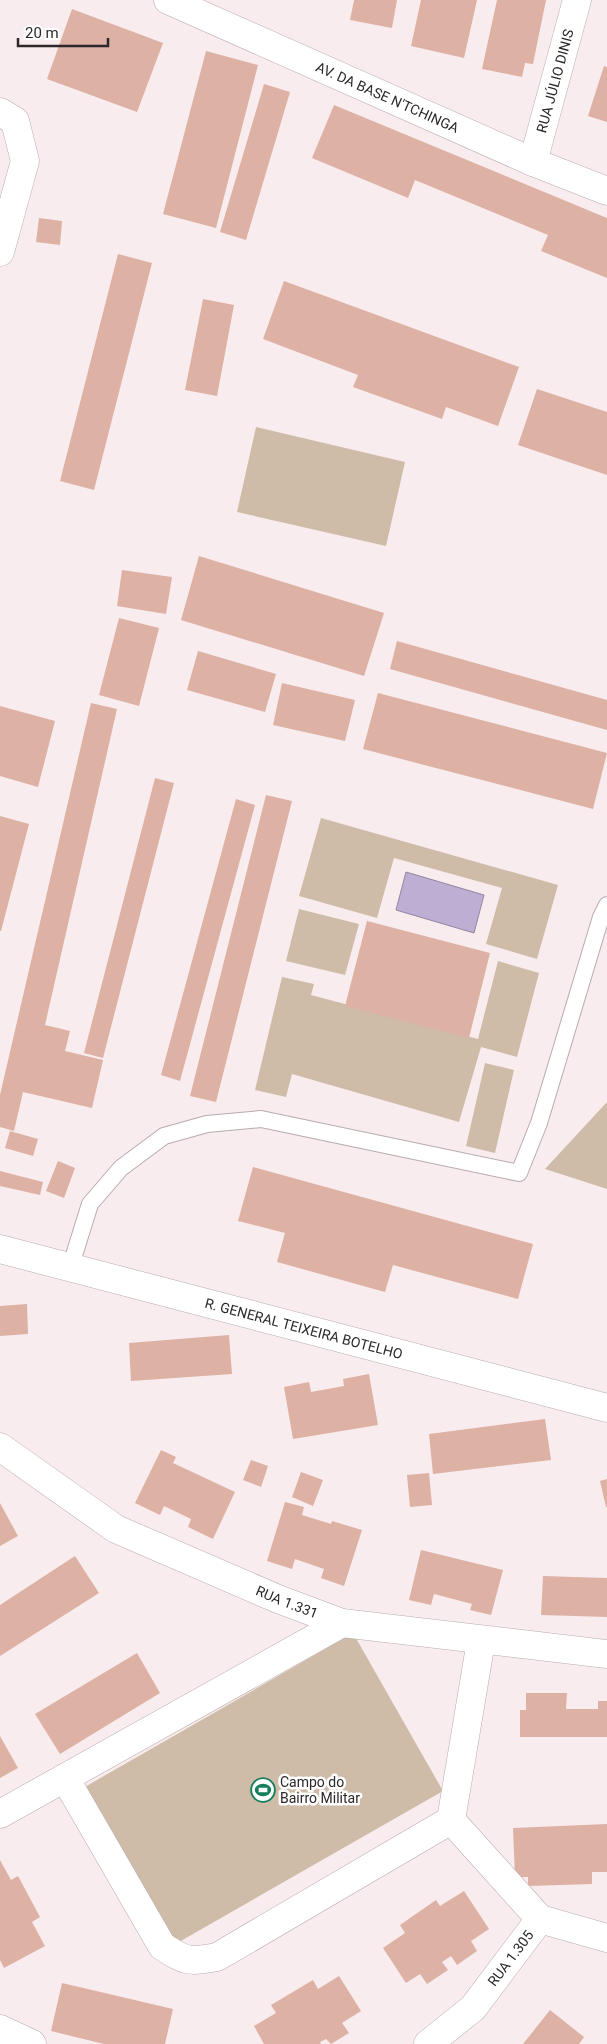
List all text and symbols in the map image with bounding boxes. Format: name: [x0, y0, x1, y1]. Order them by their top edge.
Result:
scale bar: [18, 15, 108, 47]
text: 20 m: [25, 24, 59, 42]
street label: RUA JÚLIO DINIS: [533, 27, 577, 134]
street label: AV. DA BASE N'TCHINGA: [313, 59, 461, 136]
street label: R. GENERAL TEIXEIRA BOTELHO: [203, 1295, 404, 1362]
street label: RUA 1.331: [253, 1582, 320, 1621]
place label: Campo do Bairro Militar: [280, 1774, 360, 1806]
sports icon: Campo do Bairro Militar: [250, 1777, 276, 1803]
street label: RUA 1.305: [484, 1927, 537, 1989]

